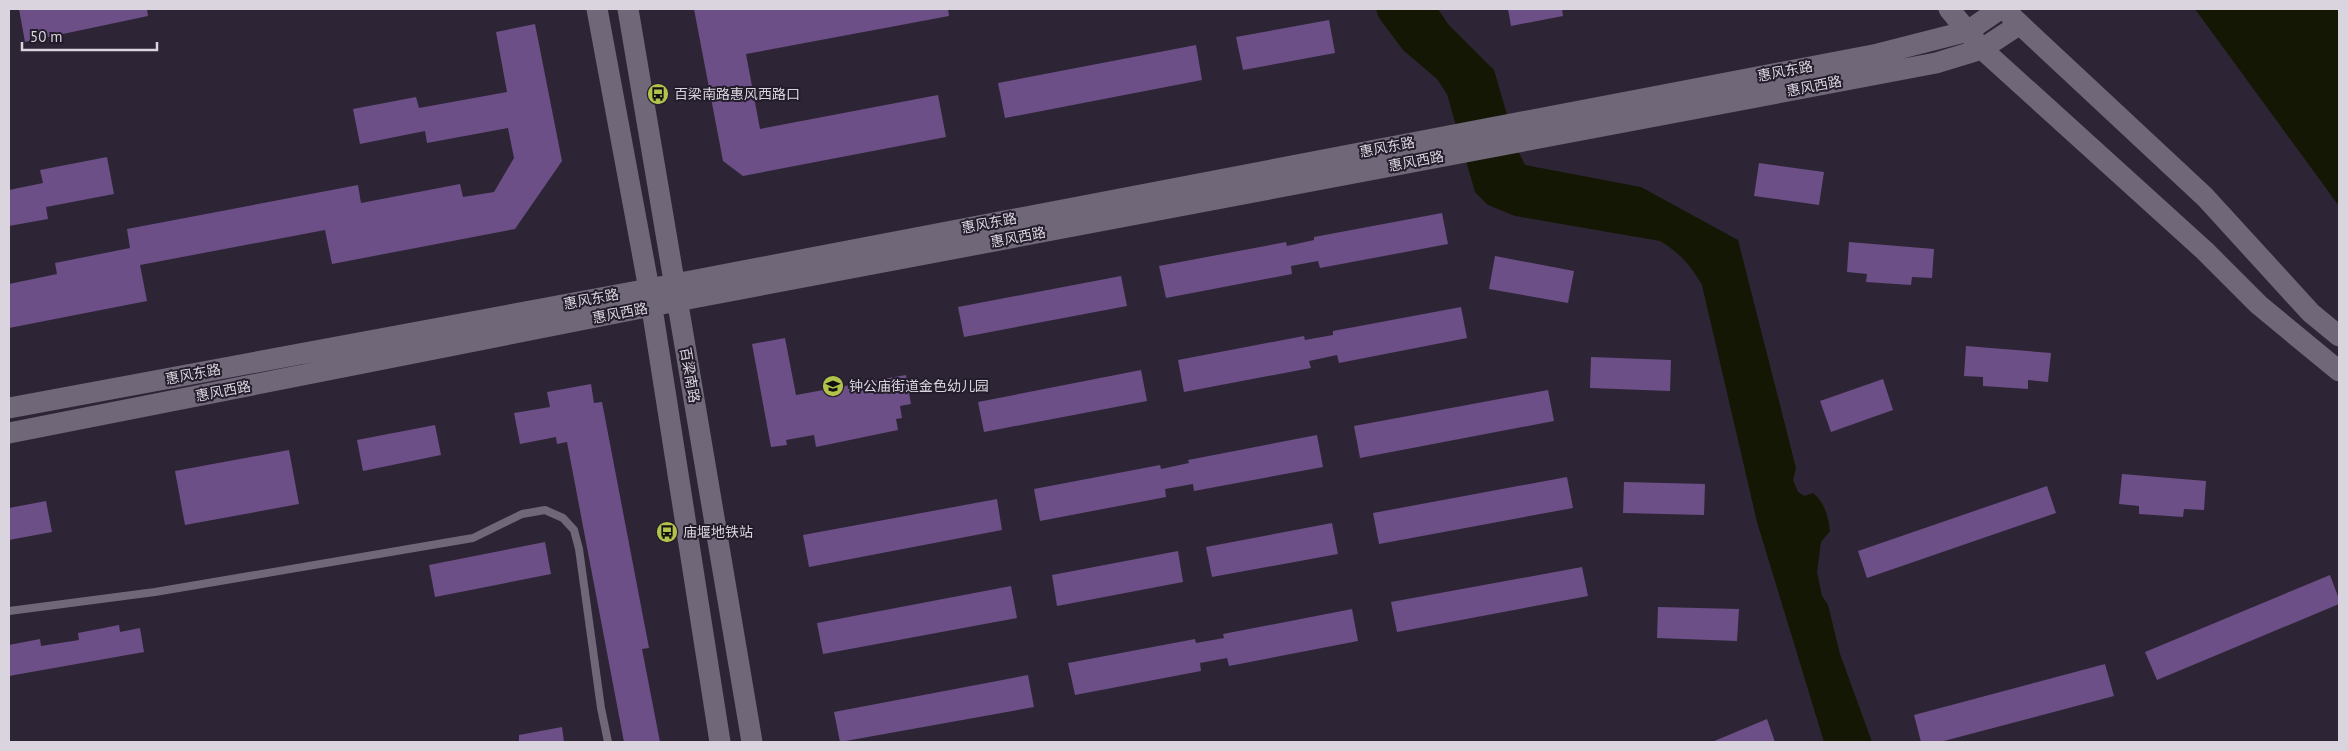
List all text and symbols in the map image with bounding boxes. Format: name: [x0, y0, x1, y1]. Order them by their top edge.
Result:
scale bar: [22, 20, 158, 52]
text: 50 m: [30, 27, 63, 46]
street label: 惠风东路: [1756, 57, 1814, 85]
street label: 惠风西路: [1785, 72, 1843, 100]
bus stop icon: 百梁南路惠风西路口: [646, 82, 670, 106]
place label: 百梁南路惠风西路口: [674, 85, 800, 103]
street label: 惠风东路: [1358, 133, 1416, 161]
street label: 惠风西路: [1387, 147, 1445, 175]
street label: 惠风东路: [960, 209, 1018, 237]
street label: 惠风西路: [989, 223, 1047, 251]
street label: 惠风东路: [562, 285, 620, 313]
street label: 惠风西路: [591, 299, 649, 327]
street label: 百梁南路: [676, 346, 704, 404]
street label: 惠风东路: [164, 360, 222, 388]
school or university icon: 钟公庙街道金色幼儿园: [821, 374, 845, 398]
street label: 惠风西路: [194, 377, 252, 405]
place label: 钟公庙街道金色幼儿园: [849, 377, 989, 395]
bus stop icon: 庙堰地铁站: [655, 520, 679, 544]
place label: 庙堰地铁站: [683, 523, 753, 541]

